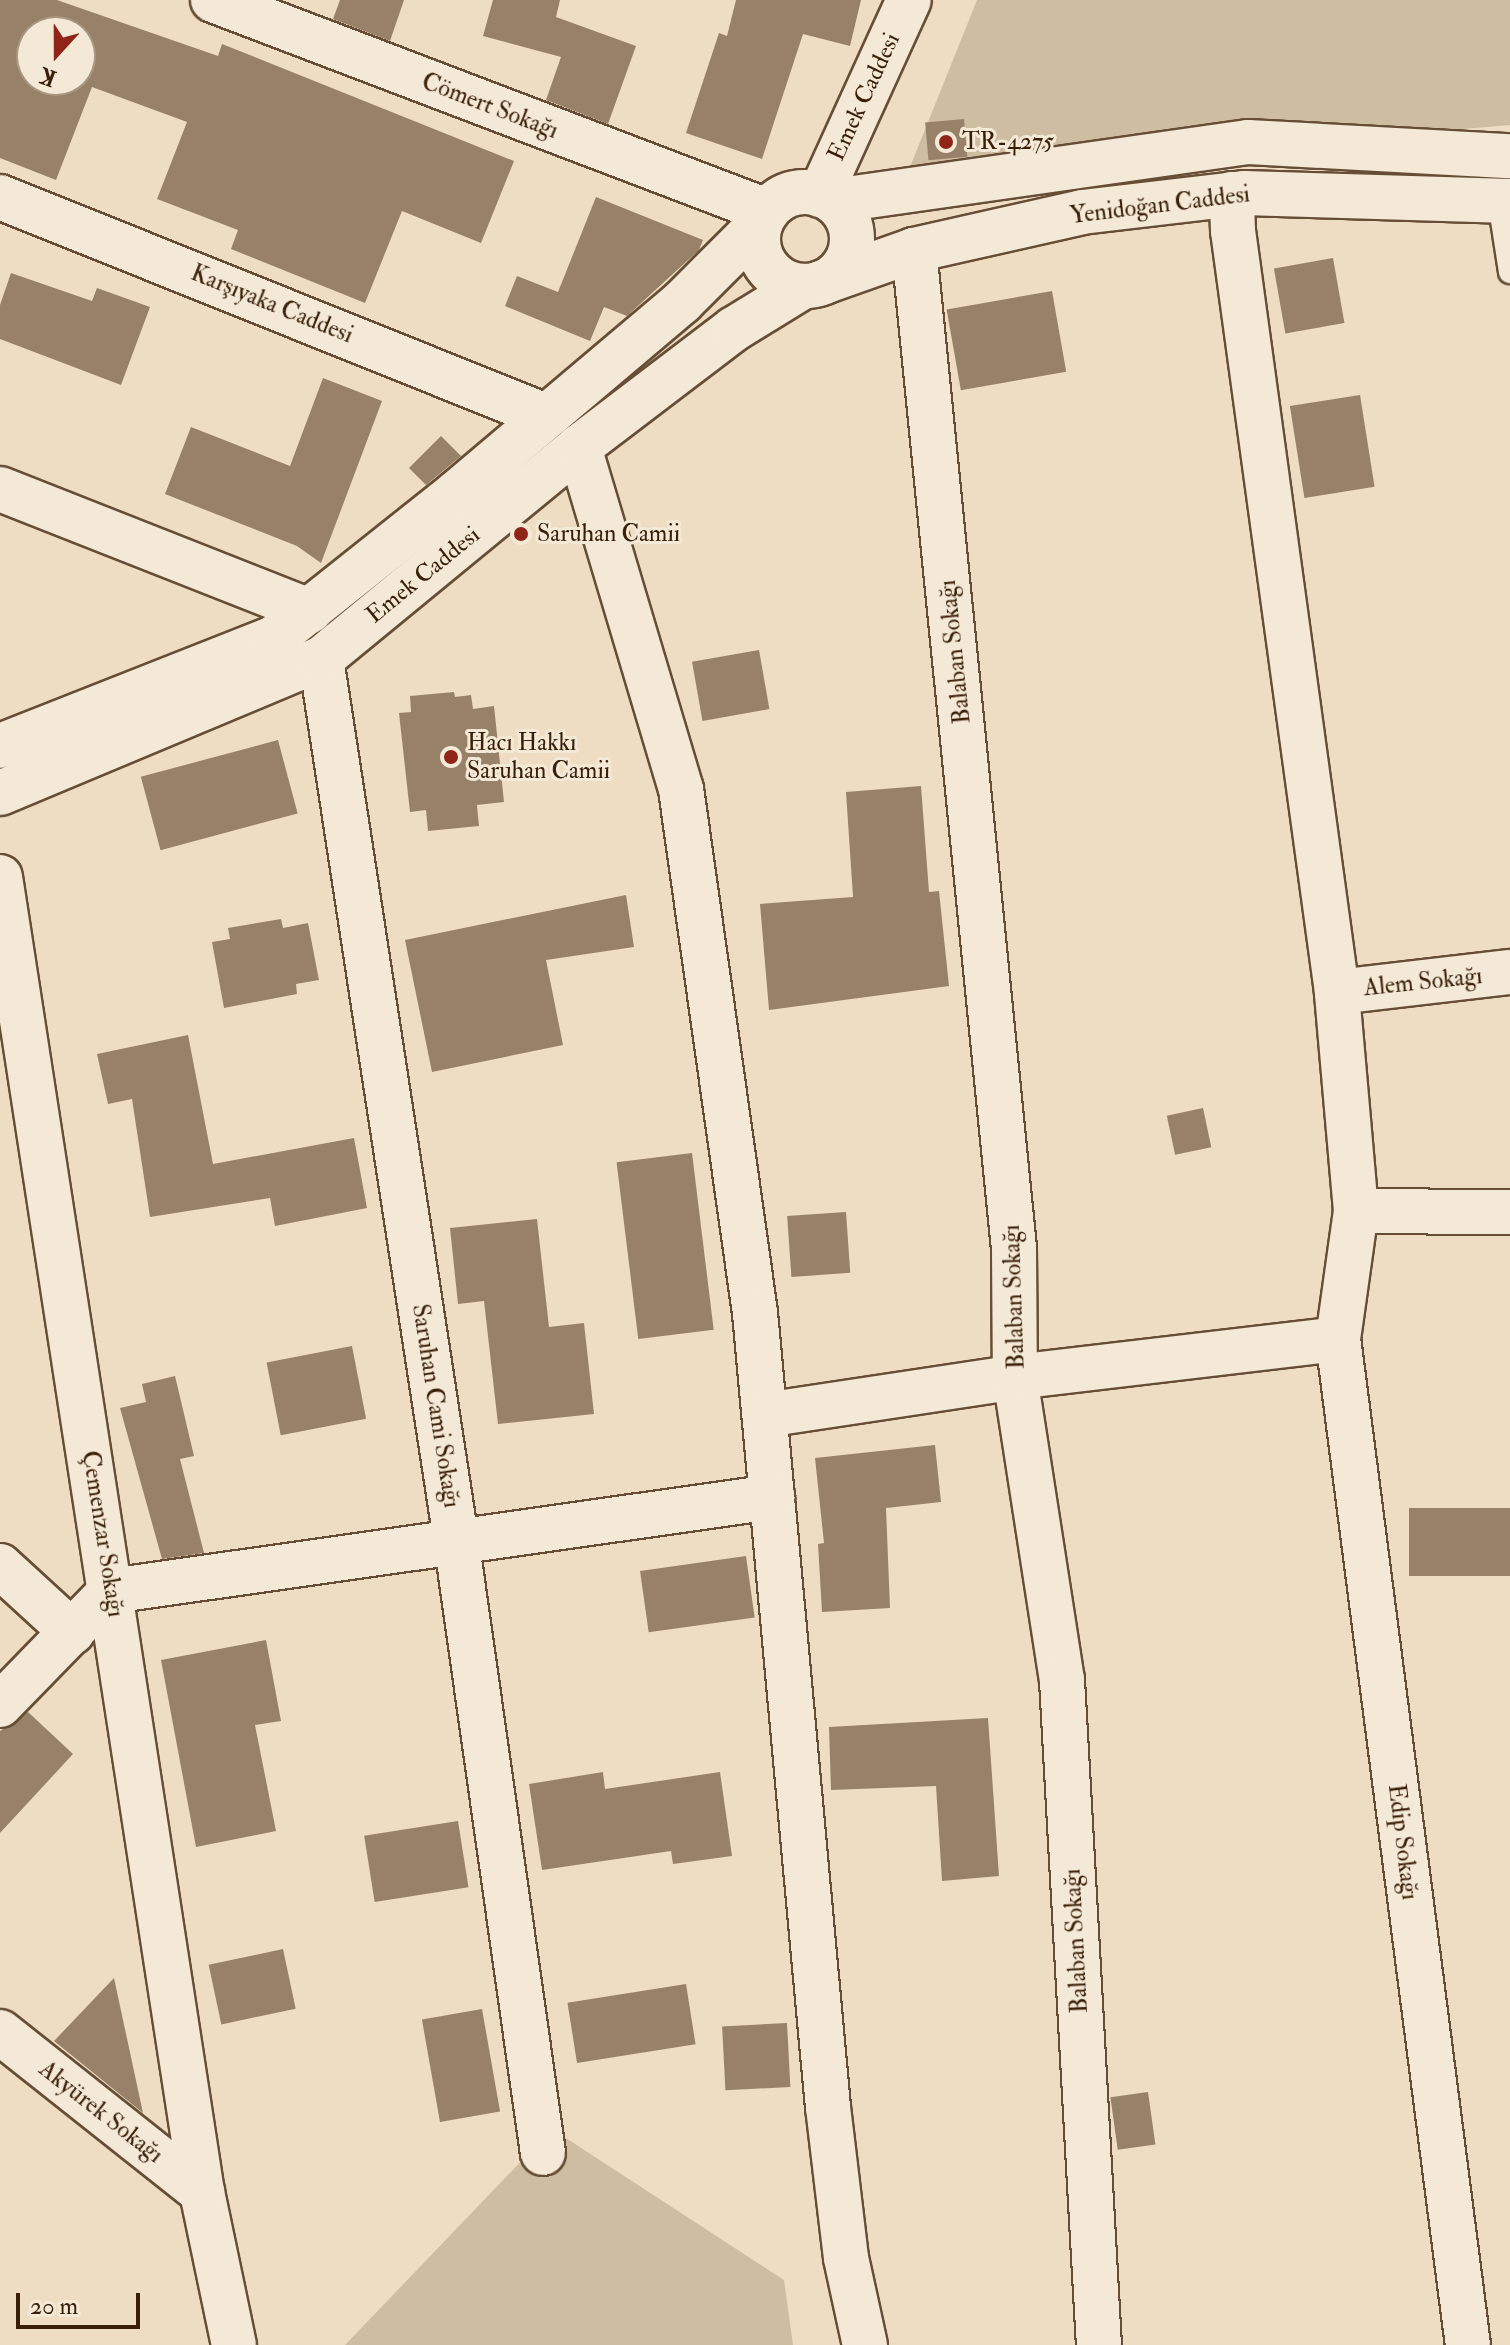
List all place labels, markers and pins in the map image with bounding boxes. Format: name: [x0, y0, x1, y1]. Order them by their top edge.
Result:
place label: TR-4275: [962, 128, 1054, 156]
marker: TR-4275: [937, 133, 955, 151]
place label: Saruhan Camii: [537, 520, 680, 548]
marker: Saruhan Camii: [512, 525, 530, 543]
place label: Hacı Hakkı Saruhan Camii: [467, 729, 610, 785]
marker: Hacı Hakkı Saruhan Camii: [442, 748, 460, 766]

